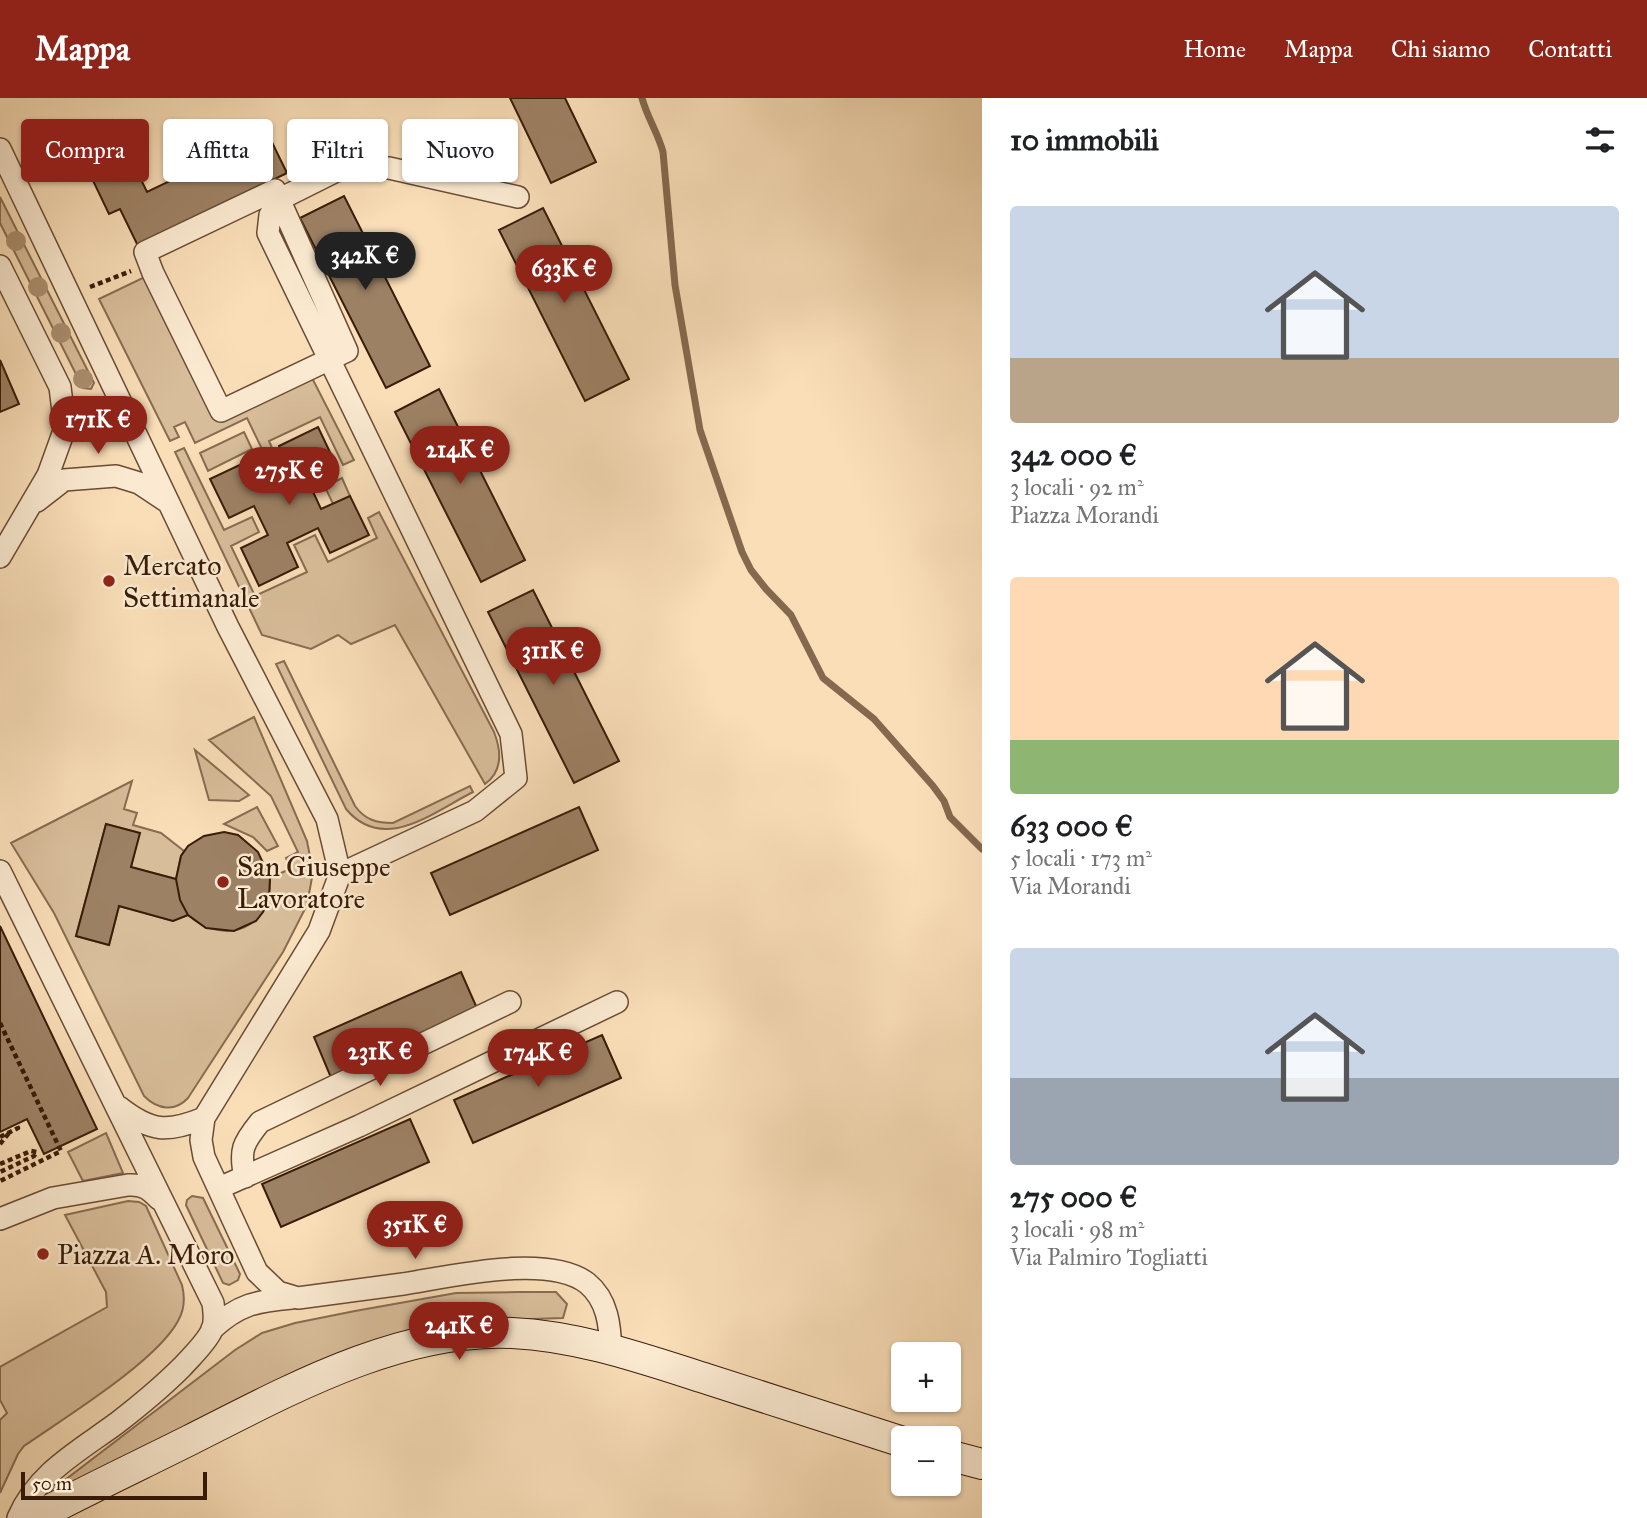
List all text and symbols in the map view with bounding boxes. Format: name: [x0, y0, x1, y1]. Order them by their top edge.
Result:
text: Mappa: [35, 29, 130, 69]
text: Home: [1183, 34, 1246, 64]
text: Mappa: [1284, 34, 1353, 64]
text: Chi siamo: [1391, 34, 1490, 64]
text: Contatti: [1528, 34, 1612, 64]
chip: Compra: [21, 119, 149, 182]
chip: Affitta: [163, 119, 273, 182]
chip: Filtri: [287, 119, 388, 182]
chip: Nuovo: [402, 119, 518, 182]
icon: filters: [1581, 121, 1619, 159]
text: 10 immobili: [1010, 122, 1159, 158]
pin: 342K €: [308, 232, 422, 292]
text: 342K €: [331, 241, 399, 269]
pin: 633K €: [507, 246, 621, 305]
icon: home: [1252, 252, 1378, 378]
text: 633K €: [531, 254, 597, 282]
pin: 171K €: [41, 396, 155, 456]
text: 171K €: [65, 405, 131, 433]
pin: 214K €: [403, 426, 517, 486]
text: 214K €: [426, 435, 494, 463]
text: 342 000 €: [1010, 437, 1137, 473]
pin: 275K €: [232, 448, 346, 507]
text: 275K €: [255, 456, 323, 484]
text: 3 locali · 92 m²: [1010, 473, 1144, 501]
text: Piazza Morandi: [1010, 501, 1159, 529]
place label: Mercato Settimanale: [123, 548, 260, 615]
marker: Mercato Settimanale: [101, 573, 117, 589]
icon: home: [1252, 623, 1378, 749]
pin: 311K €: [496, 628, 610, 687]
text: 311K €: [522, 636, 584, 664]
text: 633 000 €: [1010, 808, 1133, 844]
text: 5 locali · 173 m²: [1010, 844, 1152, 872]
place label: San Giuseppe Lavoratore: [237, 849, 391, 916]
text: Via Morandi: [1010, 872, 1131, 900]
marker: San Giuseppe Lavoratore: [215, 874, 231, 890]
icon: home: [1252, 994, 1378, 1120]
pin: 231K €: [323, 1028, 437, 1088]
pin: 174K €: [481, 1030, 595, 1089]
text: 231K €: [348, 1037, 412, 1065]
text: 174K €: [504, 1038, 572, 1066]
text: 275 000 €: [1010, 1179, 1137, 1215]
pin: 351K €: [358, 1202, 472, 1261]
text: 351K €: [383, 1210, 447, 1238]
text: 3 locali · 98 m²: [1010, 1215, 1144, 1243]
place label: Piazza A. Moro: [57, 1237, 234, 1272]
text: Via Palmiro Togliatti: [1010, 1243, 1208, 1271]
marker: Piazza A. Moro: [35, 1246, 51, 1262]
pin: 241K €: [402, 1302, 516, 1362]
text: 241K €: [425, 1311, 493, 1339]
map controls: [891, 1342, 961, 1496]
button: +: [891, 1342, 961, 1412]
button: −: [891, 1426, 961, 1496]
scale bar: [21, 1469, 206, 1501]
text: 50 m: [32, 1472, 72, 1495]

